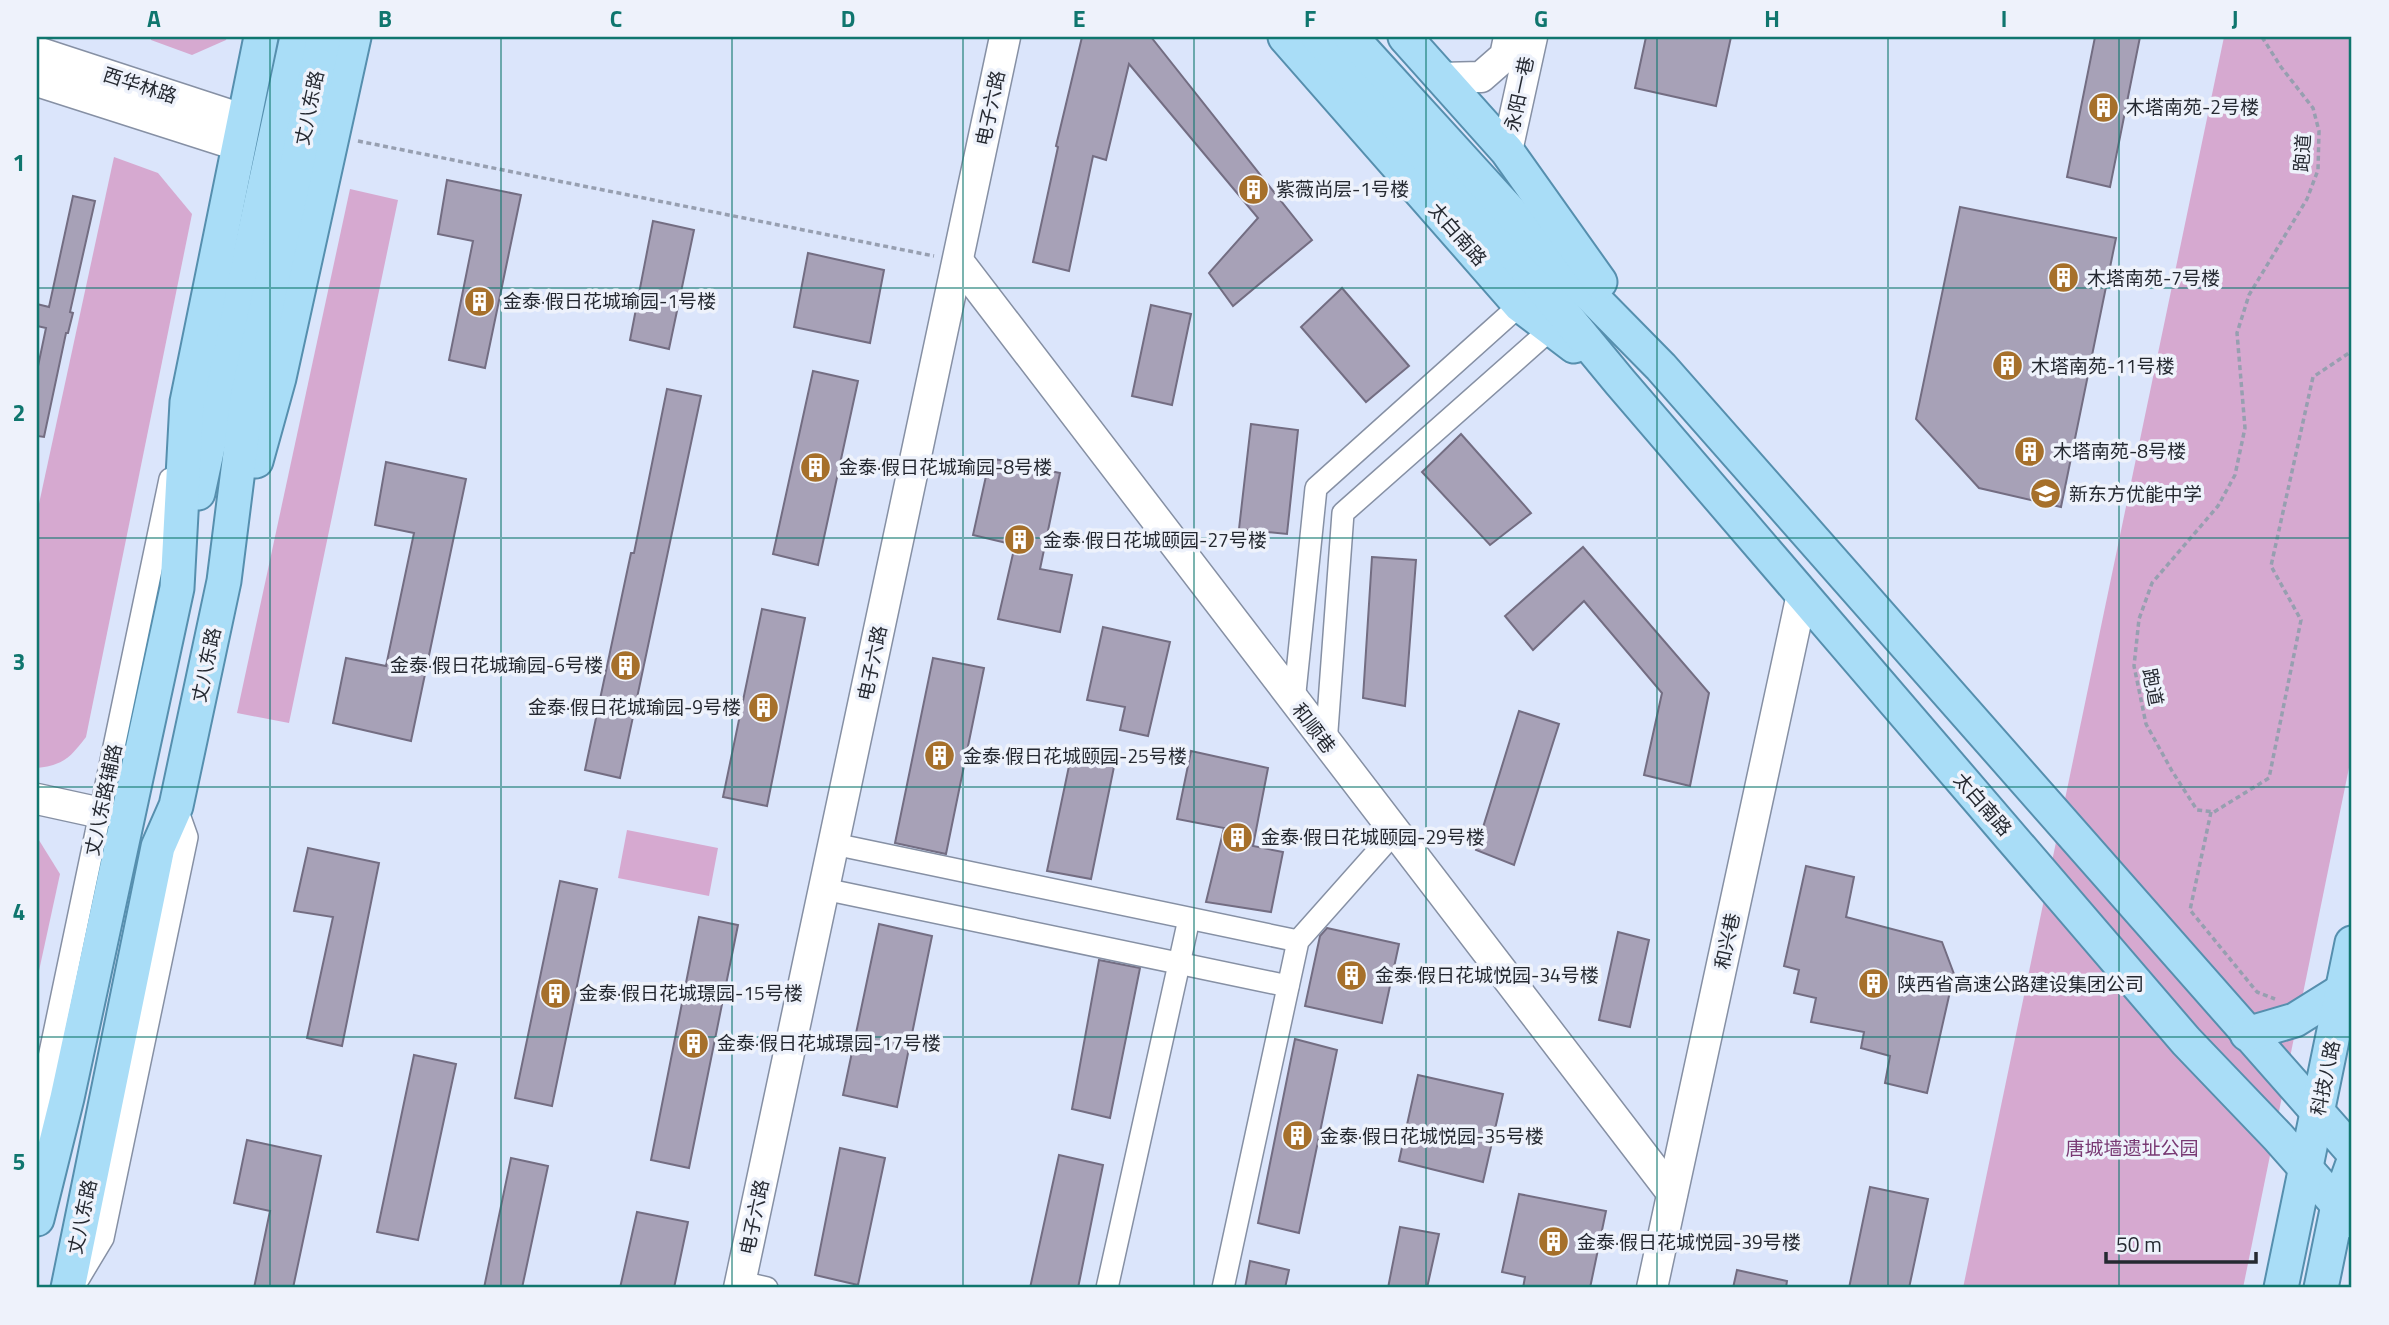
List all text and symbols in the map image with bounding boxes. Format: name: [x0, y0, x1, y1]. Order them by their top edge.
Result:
text: A: [147, 1, 161, 36]
text: B: [378, 1, 392, 36]
text: C: [610, 1, 622, 36]
text: D: [841, 1, 855, 36]
text: E: [1073, 1, 1085, 36]
text: F: [1304, 1, 1316, 36]
text: G: [1534, 1, 1548, 36]
text: H: [1764, 1, 1780, 36]
text: I: [2001, 1, 2007, 36]
text: J: [2232, 1, 2238, 36]
street label: 永阳一巷: [1496, 54, 1541, 134]
street label: 西华林路: [100, 59, 181, 110]
street label: 丈八东路: [286, 68, 331, 148]
street label: 电子六路: [967, 68, 1012, 148]
building icon: 木塔南苑-2号楼: [2086, 90, 2120, 124]
place label: 木塔南苑-2号楼: [2126, 92, 2259, 121]
street label: 跑道: [2286, 133, 2317, 173]
text: 1: [13, 145, 25, 180]
building icon: 紫薇尚层-1号楼: [1236, 172, 1270, 206]
place label: 紫薇尚层-1号楼: [1276, 174, 1409, 203]
street label: 太白南路: [1422, 195, 1494, 272]
building icon: 木塔南苑-7号楼: [2047, 261, 2081, 295]
place label: 木塔南苑-7号楼: [2087, 263, 2220, 292]
building icon: 金泰·假日花城瑜园-1号楼: [463, 284, 497, 318]
place label: 金泰·假日花城瑜园-1号楼: [503, 286, 716, 315]
building icon: 木塔南苑-11号楼: [1991, 349, 2025, 383]
place label: 木塔南苑-11号楼: [2031, 351, 2175, 380]
text: 2: [13, 395, 25, 430]
building icon: 木塔南苑-8号楼: [2013, 434, 2047, 468]
place label: 木塔南苑-8号楼: [2053, 436, 2186, 465]
building icon: 金泰·假日花城瑜园-8号楼: [799, 450, 833, 484]
place label: 金泰·假日花城瑜园-8号楼: [839, 452, 1052, 481]
school or university icon: 新东方优能中学: [2029, 477, 2063, 511]
place label: 新东方优能中学: [2069, 479, 2202, 508]
building icon: 金泰·假日花城颐园-27号楼: [1003, 523, 1037, 557]
place label: 金泰·假日花城颐园-27号楼: [1043, 525, 1267, 554]
street label: 电子六路: [849, 623, 894, 703]
street label: 丈八东路: [183, 625, 228, 705]
text: 3: [13, 644, 25, 679]
building icon: 金泰·假日花城瑜园-6号楼: [609, 648, 643, 682]
place label: 金泰·假日花城瑜园-6号楼: [390, 650, 603, 679]
street label: 跑道: [2136, 665, 2171, 708]
building icon: 金泰·假日花城瑜园-9号楼: [747, 690, 781, 724]
place label: 金泰·假日花城瑜园-9号楼: [528, 692, 741, 721]
street label: 和顺巷: [1286, 696, 1343, 759]
building icon: 金泰·假日花城颐园-25号楼: [923, 739, 957, 773]
street label: 丈八东路辅路: [76, 741, 129, 859]
place label: 金泰·假日花城颐园-25号楼: [963, 741, 1187, 770]
street label: 太白南路: [1947, 765, 2019, 842]
building icon: 金泰·假日花城颐园-29号楼: [1221, 820, 1255, 854]
place label: 金泰·假日花城颐园-29号楼: [1261, 822, 1485, 851]
text: 4: [13, 894, 25, 929]
street label: 和兴巷: [1706, 910, 1747, 972]
building icon: 金泰·假日花城悦园-34号楼: [1335, 958, 1369, 992]
place label: 金泰·假日花城悦园-34号楼: [1375, 960, 1599, 989]
building icon: 陕西省高速公路建设集团公司: [1857, 967, 1891, 1001]
place label: 陕西省高速公路建设集团公司: [1897, 969, 2144, 998]
building icon: 金泰·假日花城璟园-15号楼: [539, 976, 573, 1010]
place label: 金泰·假日花城璟园-15号楼: [579, 978, 803, 1007]
building icon: 金泰·假日花城璟园-17号楼: [677, 1026, 711, 1060]
place label: 金泰·假日花城璟园-17号楼: [717, 1028, 941, 1057]
street label: 科技八路: [2302, 1038, 2347, 1118]
building icon: 金泰·假日花城悦园-35号楼: [1280, 1119, 1314, 1153]
place label: 金泰·假日花城悦园-35号楼: [1320, 1121, 1544, 1150]
park label: 唐城墙遗址公园: [2065, 1133, 2199, 1162]
text: 5: [13, 1144, 25, 1179]
street label: 丈八东路: [59, 1177, 104, 1257]
street label: 电子六路: [731, 1177, 776, 1257]
scale bar: [2106, 1220, 2256, 1264]
building icon: 金泰·假日花城悦园-39号楼: [1537, 1225, 1571, 1259]
place label: 金泰·假日花城悦园-39号楼: [1577, 1227, 1801, 1256]
text: 50 m: [2116, 1228, 2162, 1260]

